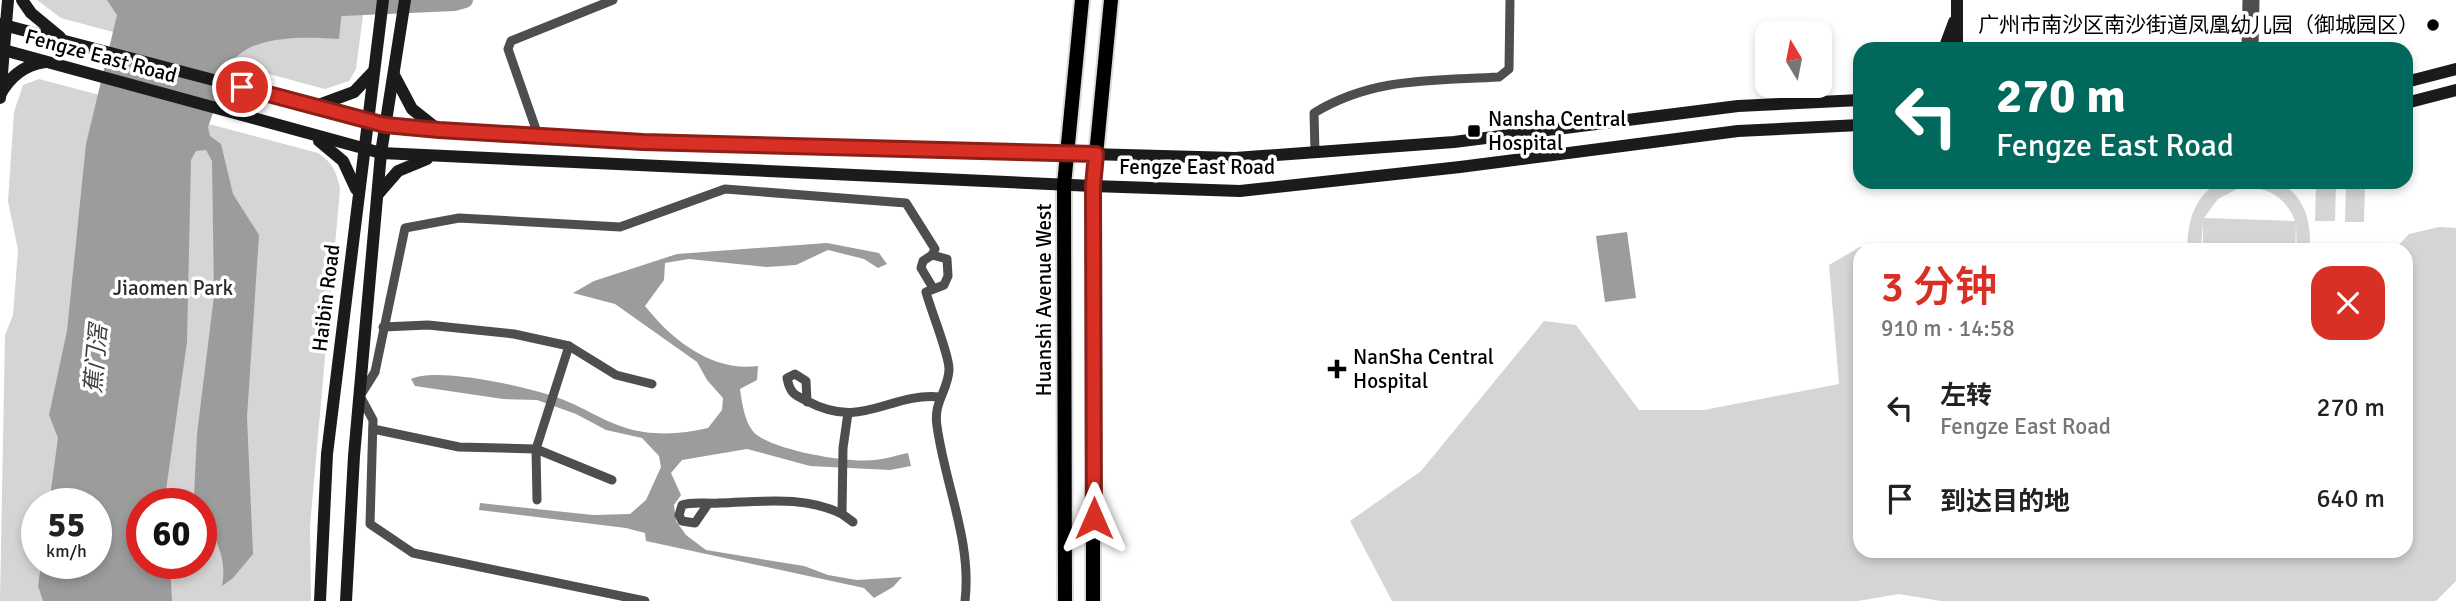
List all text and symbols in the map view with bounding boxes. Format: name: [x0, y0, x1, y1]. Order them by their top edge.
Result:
place label: 广州市南沙区南沙街道凤凰幼儿园（御城园区）: [1978, 12, 2419, 38]
marker: 广州市南沙区南沙街道凤凰幼儿园（御城园区）: [2425, 17, 2441, 33]
north arrow: [1755, 21, 1832, 98]
map controls: [1755, 21, 1832, 98]
street label: Fengze East Road: [22, 23, 180, 89]
pin: [212, 57, 272, 117]
text: 270 m: [1996, 66, 2126, 126]
icon: arrive: [223, 68, 261, 106]
icon: left: [1881, 70, 1972, 161]
place label: Nansha Central Hospital: [1488, 106, 1627, 156]
marker: Nansha Central Hospital: [1466, 123, 1482, 139]
text: Fengze East Road: [1996, 126, 2234, 165]
street label: Fengze East Road: [1119, 154, 1275, 180]
street label: Huanshi Avenue West: [1031, 203, 1057, 397]
street label: Haibin Road: [306, 243, 346, 353]
text: 3 分钟: [1881, 262, 1997, 313]
button: close: [2311, 266, 2385, 340]
park label: Jiaomen Park: [113, 275, 234, 301]
text: 910 m · 14:58: [1881, 314, 2015, 343]
water label: 蕉门滘: [79, 320, 114, 395]
place label: NanSha Central Hospital: [1353, 344, 1494, 394]
marker: NanSha Central Hospital: [1327, 359, 1347, 379]
text: 左转: [1940, 380, 1992, 412]
icon: left: [1881, 389, 1919, 427]
text: 270 m: [2316, 392, 2385, 424]
text: Fengze East Road: [1940, 412, 2111, 441]
icon: arrive: [1881, 480, 1919, 518]
position arrow: [1057, 481, 1131, 555]
text: 640 m: [2316, 483, 2385, 515]
text: 到达目的地: [1940, 486, 2070, 518]
speed limit sign: 60: [126, 488, 217, 579]
text: 55: [48, 503, 85, 546]
text: km/h: [46, 540, 87, 562]

